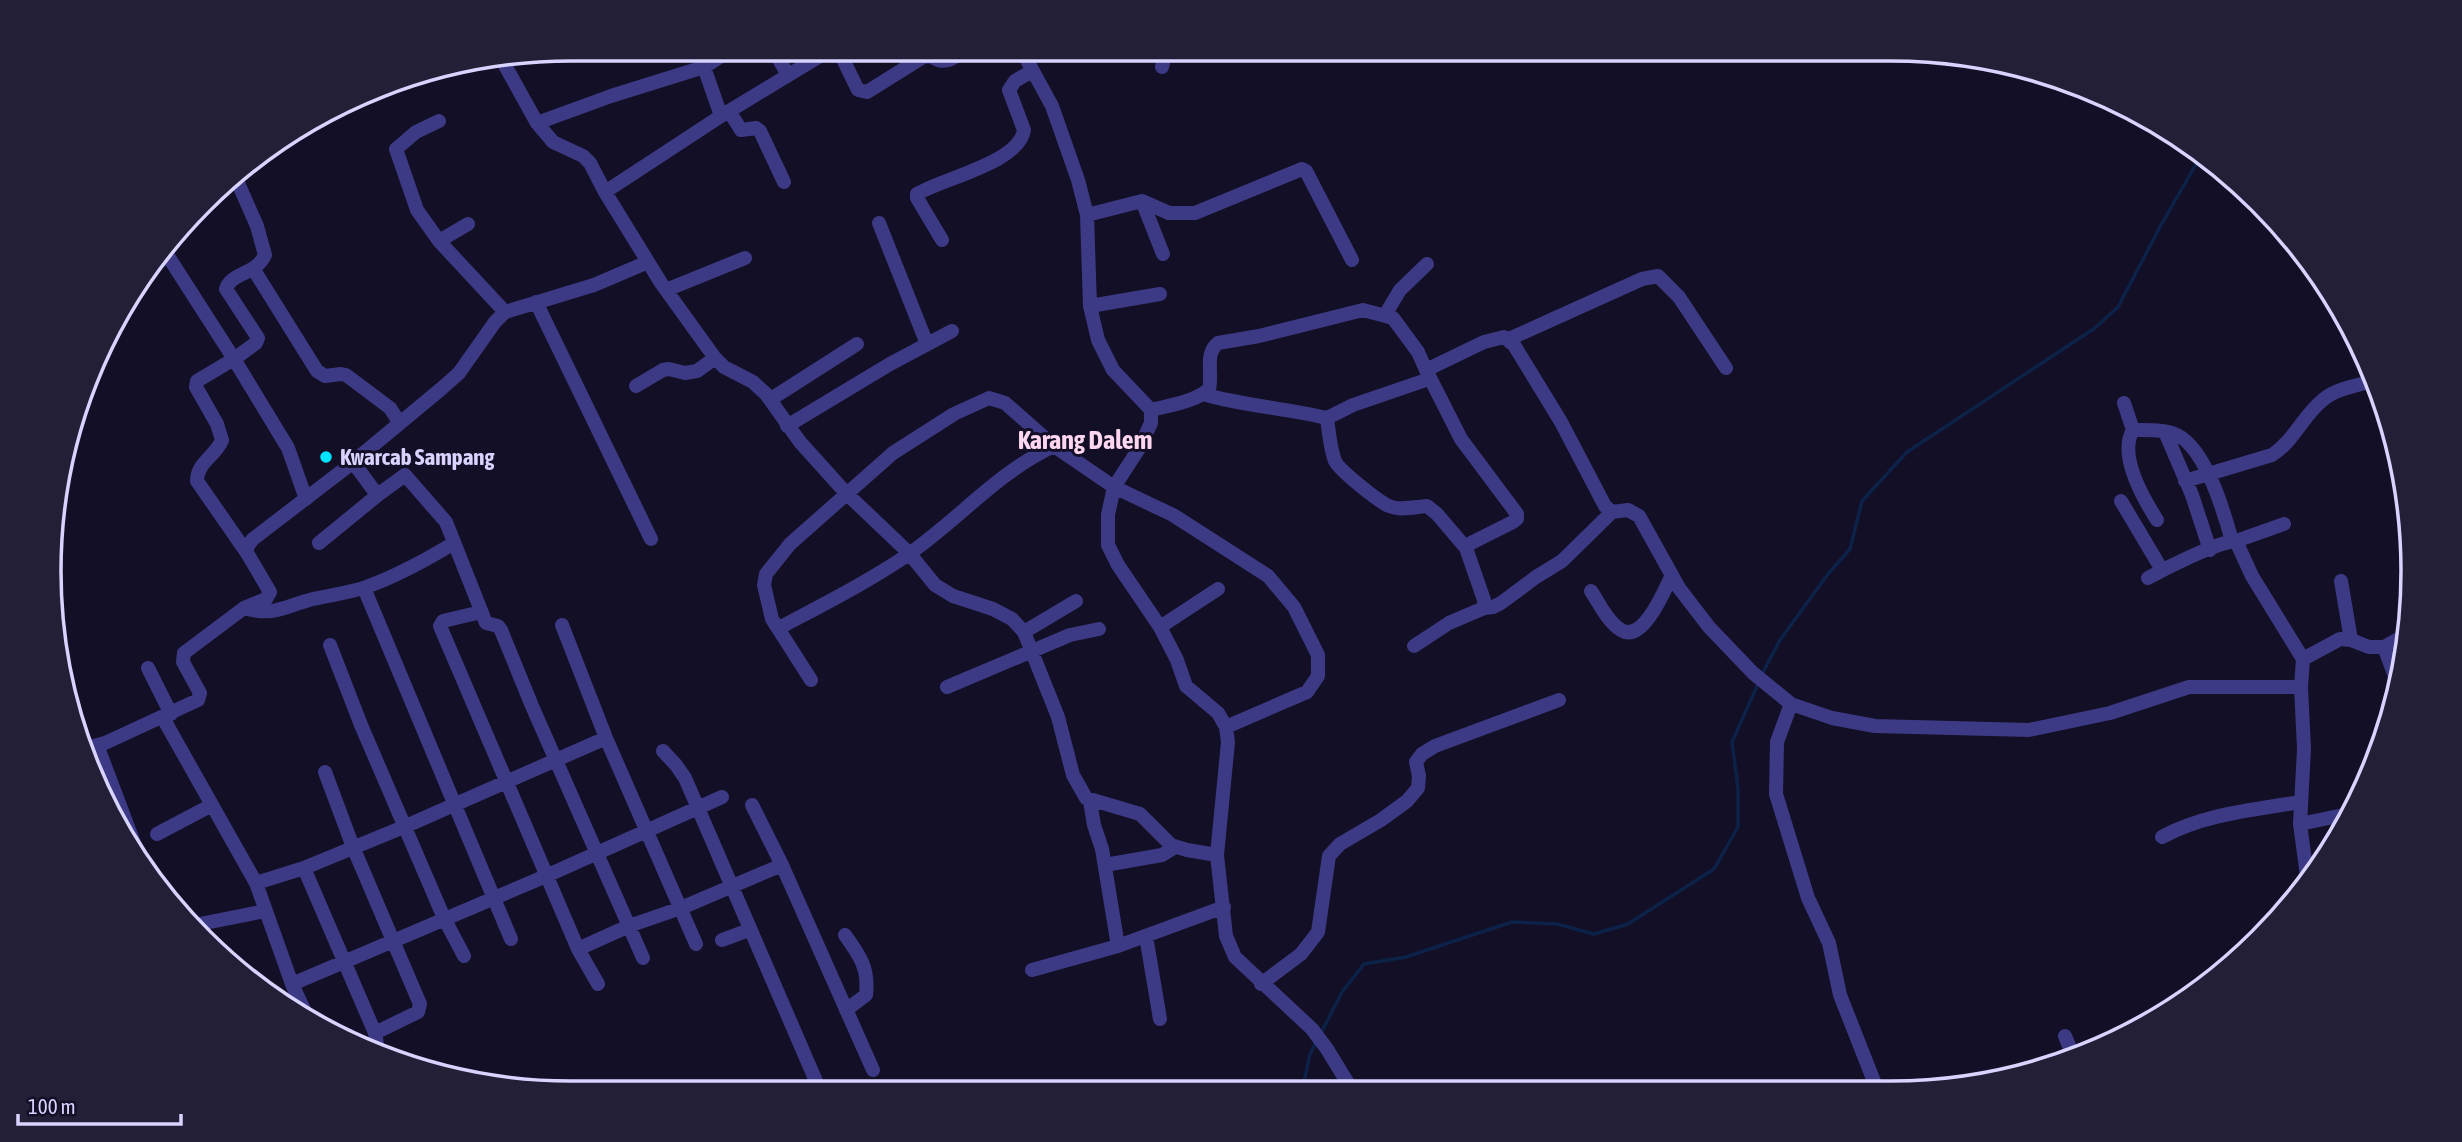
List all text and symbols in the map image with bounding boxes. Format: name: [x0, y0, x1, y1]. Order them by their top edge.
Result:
district label: Karang Dalem: [1018, 425, 1152, 455]
place label: Kwarcab Sampang: [340, 444, 494, 470]
marker: Kwarcab Sampang: [318, 449, 334, 465]
scale bar: [18, 1082, 180, 1126]
text: 100 m: [28, 1094, 76, 1118]

